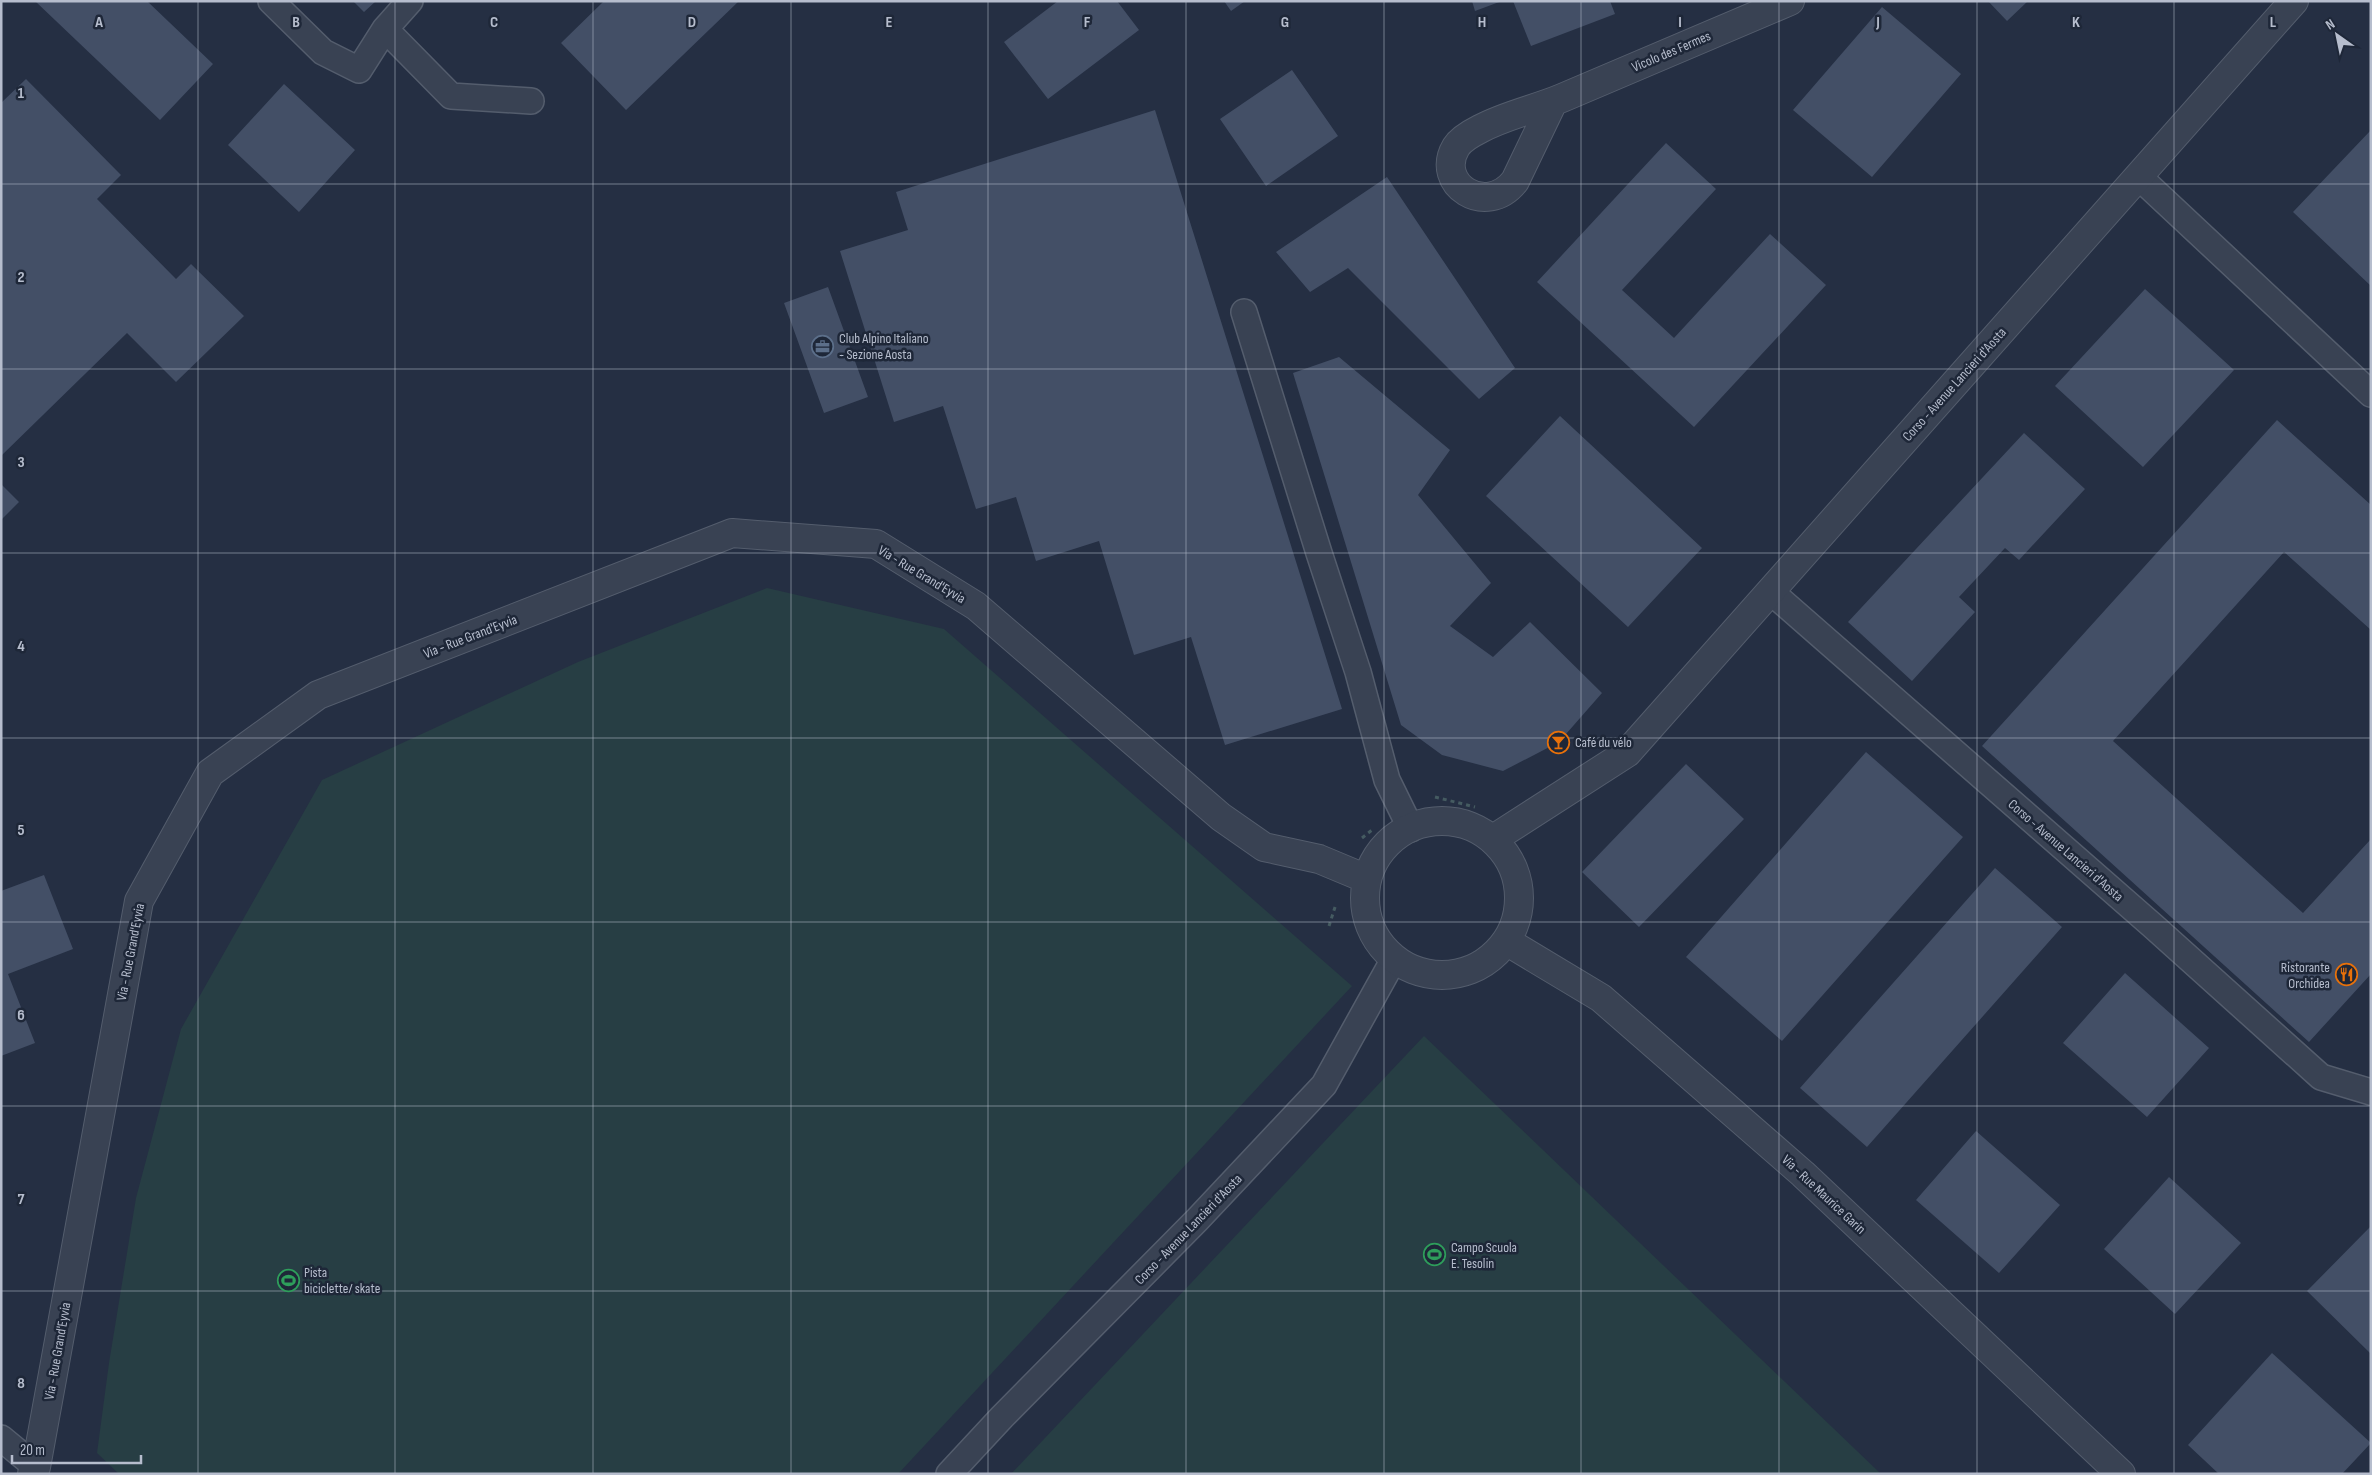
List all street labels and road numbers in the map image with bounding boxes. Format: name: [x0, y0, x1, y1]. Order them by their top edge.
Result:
street label: Vicolo des Fermes: [1629, 27, 1713, 76]
street label: Corso - Avenue Lancieri d'Aosta: [1899, 324, 2010, 445]
street label: Via - Rue Grand'Eyvia: [875, 542, 969, 607]
street label: Via - Rue Grand'Eyvia: [421, 611, 519, 662]
street label: Corso - Avenue Lancieri d'Aosta: [2005, 796, 2127, 905]
street label: Via - Rue Grand'Eyvia: [113, 902, 148, 1002]
street label: Via - Rue Maurice Garin: [1778, 1151, 1869, 1238]
street label: Corso - Avenue Lancieri d'Aosta: [1131, 1171, 1246, 1288]
street label: Via - Rue Grand'Eyvia: [41, 1301, 74, 1401]

